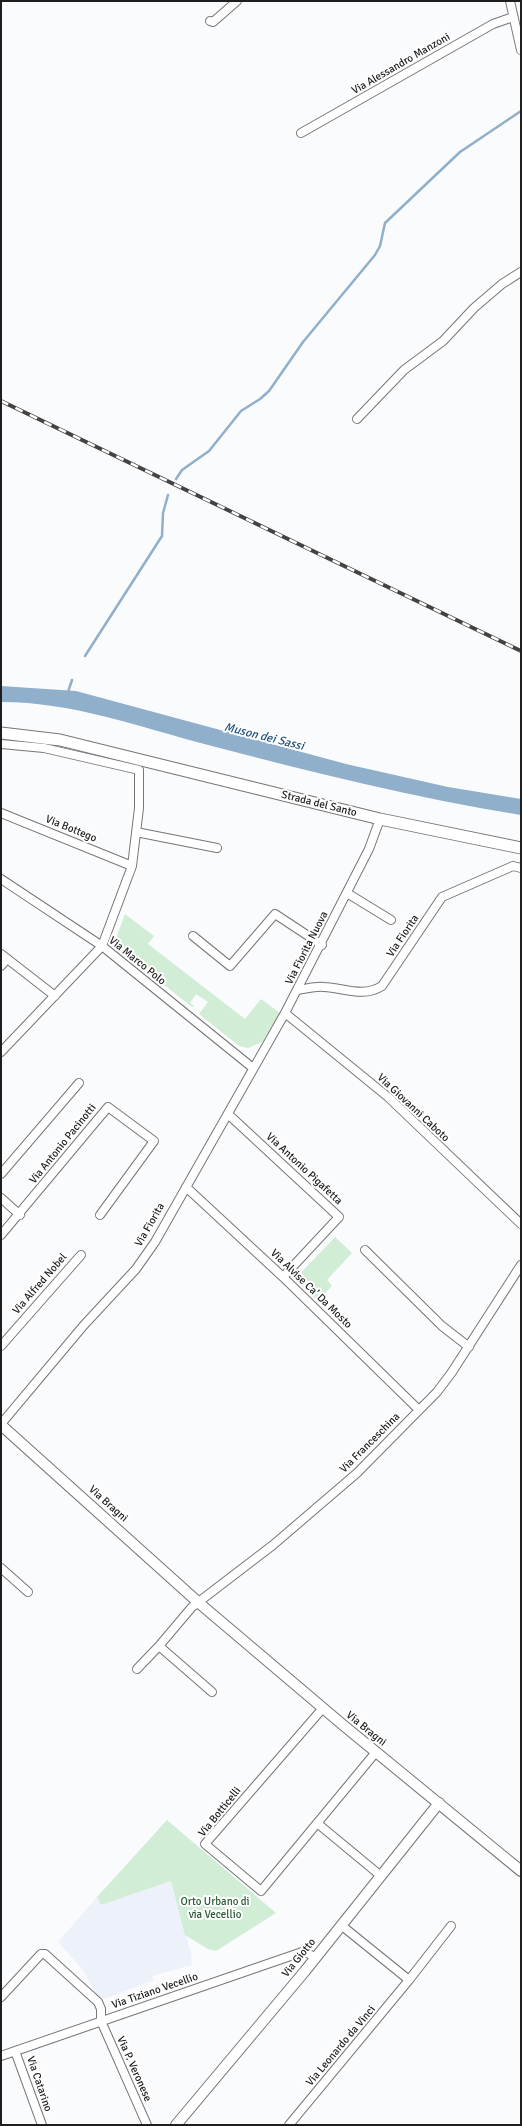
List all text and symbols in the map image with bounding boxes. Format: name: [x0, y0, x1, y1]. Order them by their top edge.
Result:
street label: Via Alessandro Manzoni: [349, 30, 453, 98]
water label: Muson dei Sassi: [223, 720, 305, 754]
street label: Strada del Santo: [280, 788, 358, 820]
street label: Via Bottego: [43, 813, 99, 845]
street label: Via Fiorita Nuova: [283, 909, 331, 987]
street label: Via Fiorita: [384, 912, 422, 960]
street label: Via Marco Polo: [106, 934, 168, 988]
street label: Via Giovanni Caboto: [374, 1071, 452, 1145]
street label: Via Antonio Pacinotti: [27, 1101, 99, 1187]
street label: Via Antonio Pigafetta: [263, 1130, 345, 1208]
street label: Via Fiorita: [132, 1201, 168, 1249]
street label: Via Alvise Ca' Da Mosto: [267, 1247, 355, 1331]
street label: Via Alfred Nobel: [10, 1251, 70, 1317]
street label: Via Franceschina: [337, 1410, 403, 1476]
street label: Via Bragni: [86, 1483, 130, 1525]
street label: Via Bragni: [343, 1709, 389, 1749]
street label: Via Botticelli: [196, 1784, 244, 1840]
park label: Orto Urbano di via Vecellio: [180, 1895, 250, 1921]
street label: Via Giotto: [279, 1936, 319, 1980]
street label: Via Tiziano Vecellio: [110, 1970, 200, 2012]
street label: Via Leonardo da Vinci: [304, 2003, 378, 2089]
street label: Via P. Veronese: [114, 2034, 154, 2104]
street label: Via Catarino: [23, 2055, 55, 2113]

